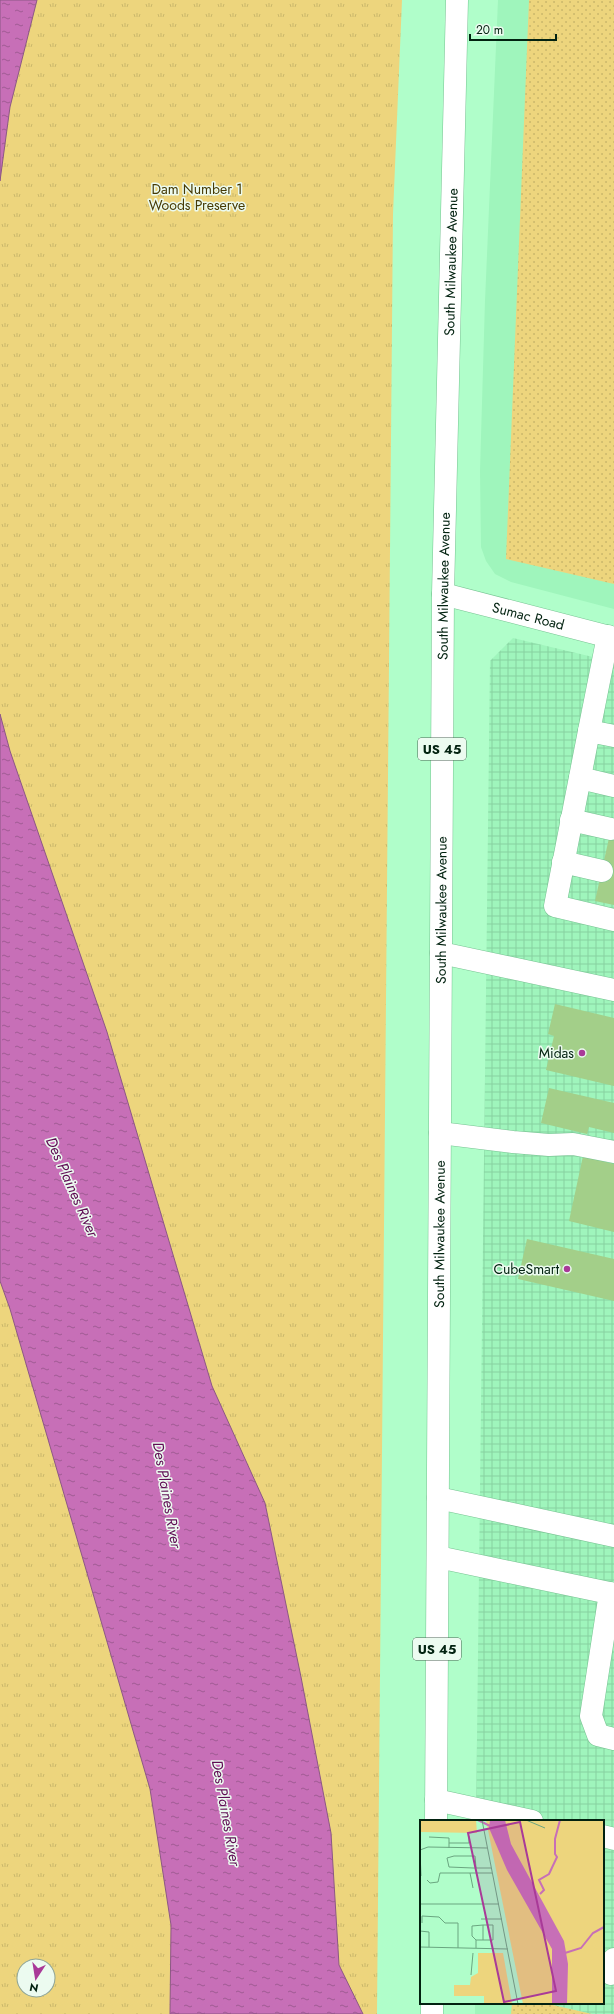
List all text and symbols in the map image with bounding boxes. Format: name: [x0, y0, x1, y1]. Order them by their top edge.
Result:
scale bar: [470, 16, 556, 42]
text: 20 m: [476, 21, 503, 39]
park label: Dam Number 1 Woods Preserve: [149, 179, 245, 215]
street label: South Milwaukee Avenue: [439, 188, 463, 336]
street label: South Milwaukee Avenue: [433, 512, 455, 660]
street label: Sumac Road: [490, 597, 566, 635]
road number: US 45: [418, 738, 466, 760]
street label: South Milwaukee Avenue: [431, 836, 452, 984]
place label: Midas: [539, 1043, 574, 1063]
marker: Midas: [577, 1048, 587, 1058]
water label: Des Plaines River: [40, 1134, 104, 1241]
street label: South Milwaukee Avenue: [429, 1160, 450, 1308]
place label: CubeSmart: [493, 1259, 560, 1279]
marker: CubeSmart: [562, 1264, 572, 1274]
water label: Des Plaines River: [147, 1440, 187, 1551]
road number: US 45: [413, 1638, 461, 1660]
water label: Des Plaines River: [206, 1758, 246, 1869]
inset map: [420, 1820, 604, 2004]
north arrow: [16, 1958, 56, 1998]
text: N: [28, 1979, 40, 1997]

